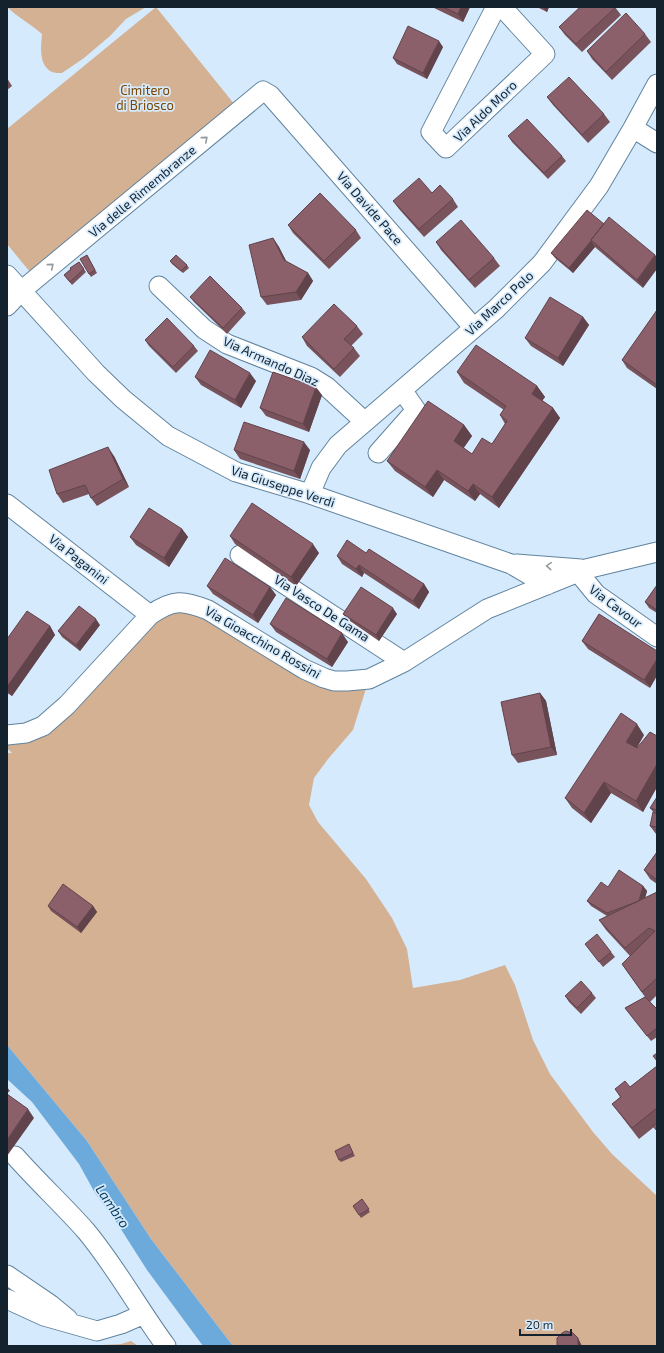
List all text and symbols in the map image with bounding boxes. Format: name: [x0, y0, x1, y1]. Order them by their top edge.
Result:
street label: Via Aldo Moro: [450, 77, 520, 145]
park label: Cimitero di Briosco: [116, 82, 174, 113]
one-way arrow: [201, 137, 208, 144]
street label: Via delle Rimembranze: [85, 141, 199, 241]
street label: Via Davide Pace: [334, 168, 406, 248]
one-way arrow: [46, 264, 54, 271]
street label: Via Marco Polo: [462, 267, 536, 339]
street label: Via Armando Diaz: [220, 333, 322, 389]
street label: Via Giuseppe Verdi: [229, 462, 337, 510]
street label: Via Paganini: [46, 531, 112, 587]
one-way arrow: [546, 562, 552, 571]
street label: Via Vasco De Gama: [271, 571, 373, 645]
street label: Via Cavour: [586, 581, 646, 631]
street label: Via Gioacchino Rossini: [202, 602, 324, 682]
water label: Lambro: [92, 1181, 134, 1231]
scale bar: [520, 1311, 571, 1337]
text: 20 m: [526, 1317, 553, 1331]

